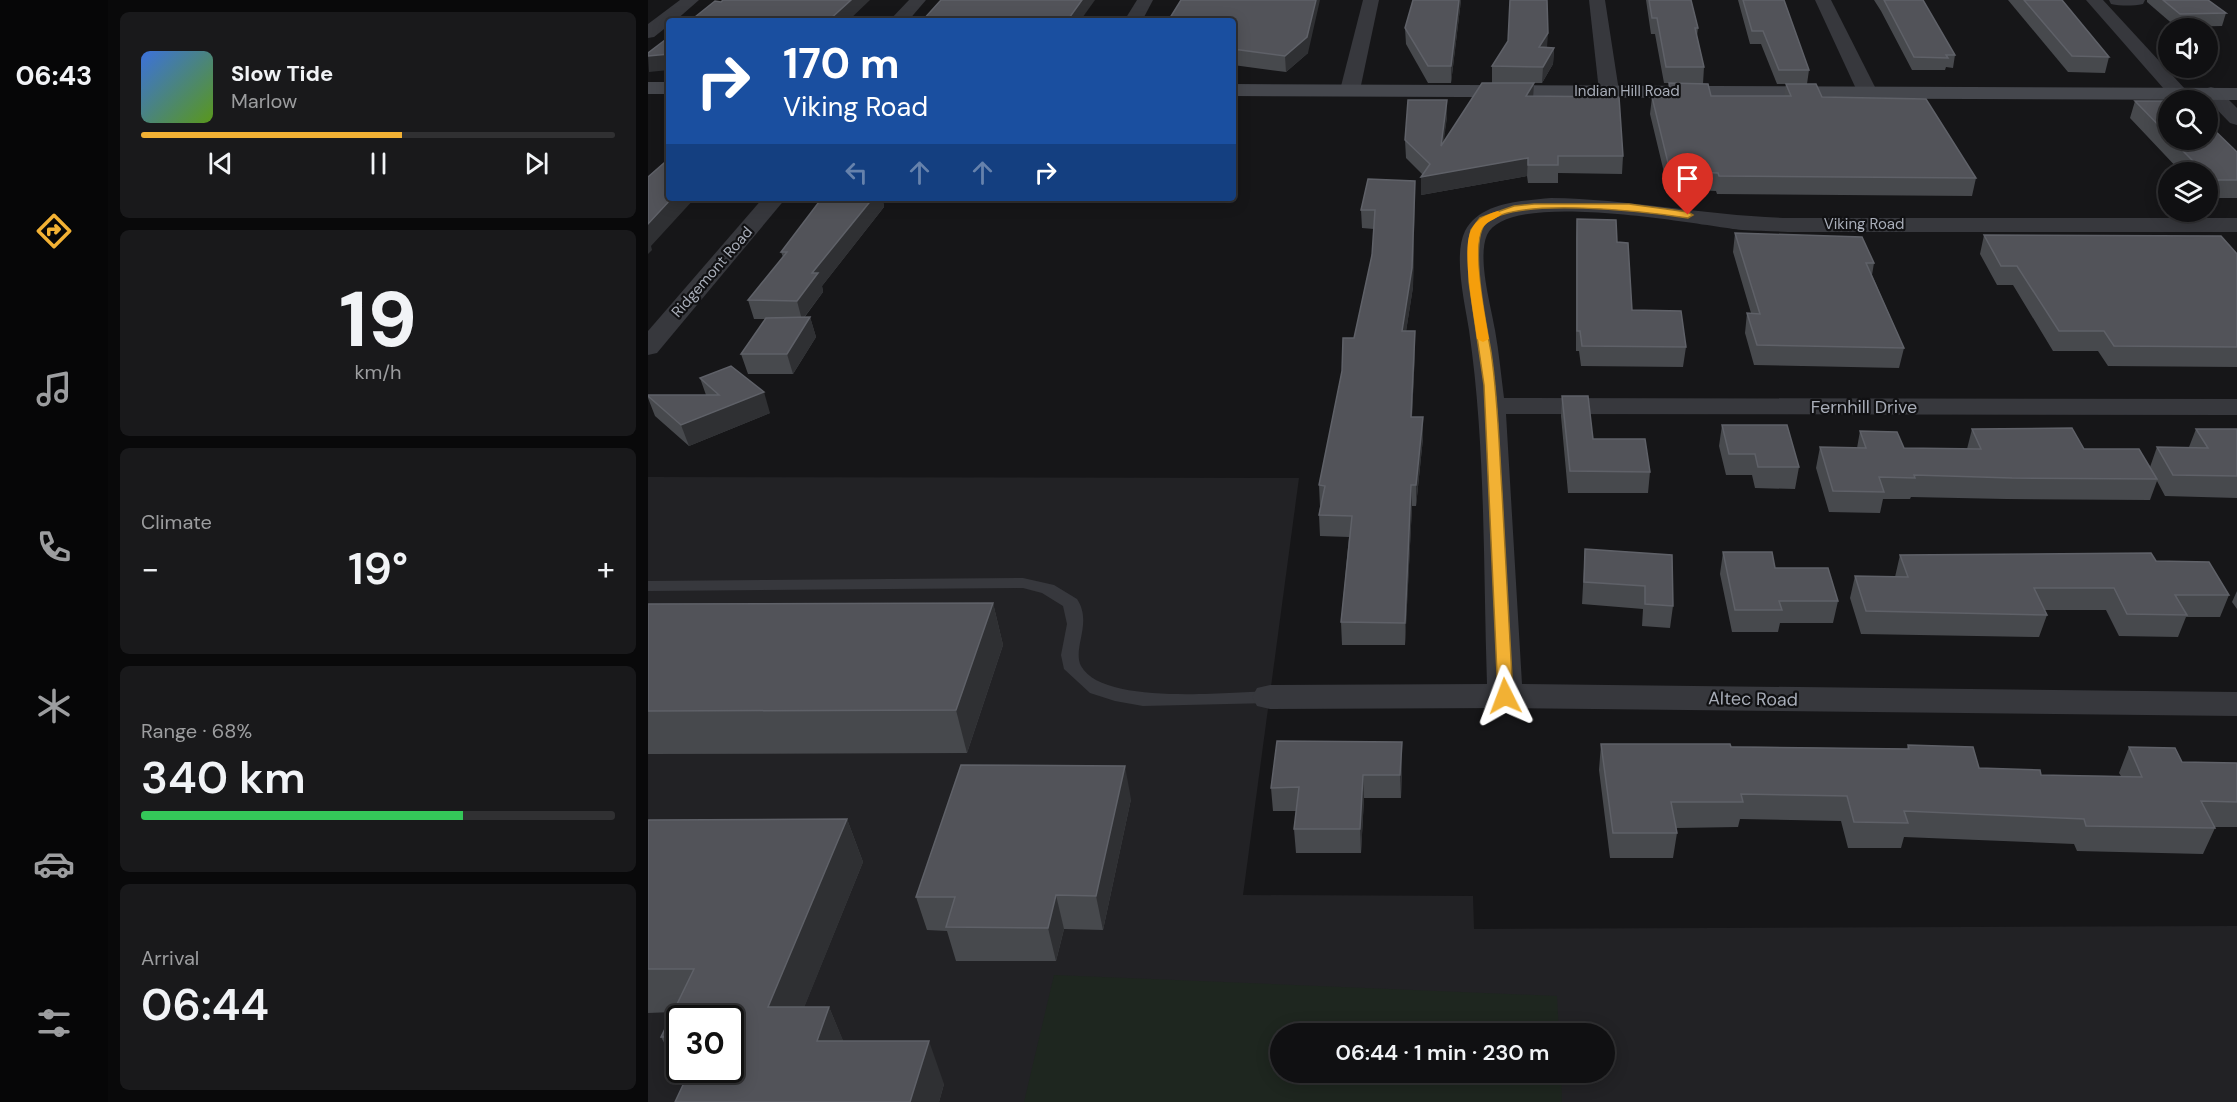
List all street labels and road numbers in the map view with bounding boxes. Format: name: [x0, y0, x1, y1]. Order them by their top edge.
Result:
street label: Indian Hill Road: [1574, 81, 1680, 101]
street label: Viking Road: [1824, 214, 1904, 234]
street label: Ridgemont Road: [667, 222, 757, 322]
street label: Fernhill Drive: [1811, 395, 1917, 419]
street label: Altec Road: [1708, 686, 1798, 712]

